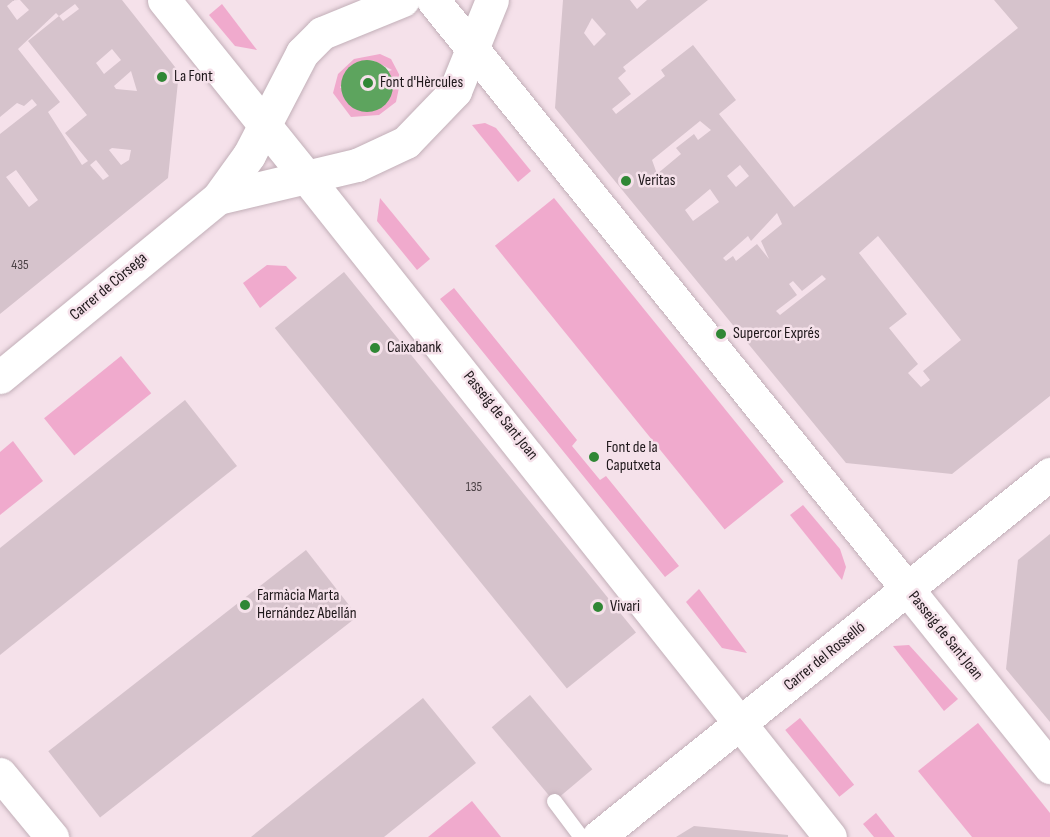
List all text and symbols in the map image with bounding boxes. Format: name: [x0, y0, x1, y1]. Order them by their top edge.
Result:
place label: La Font: [174, 67, 213, 87]
marker: La Font: [155, 70, 169, 84]
place label: Font d'Hèrcules: [380, 73, 463, 93]
marker: Font d'Hèrcules: [361, 76, 375, 90]
place label: Veritas: [638, 171, 675, 191]
marker: Veritas: [619, 174, 633, 188]
street label: Carrer de Còrsega: [66, 249, 152, 325]
house number: 435: [11, 257, 29, 273]
place label: Supercor Exprés: [733, 324, 820, 344]
marker: Supercor Exprés: [714, 327, 728, 341]
place label: Caixabank: [387, 338, 441, 358]
marker: Caixabank: [368, 341, 382, 355]
street label: Passeig de Sant Joan: [458, 368, 542, 464]
place label: Font de la Caputxeta: [606, 438, 661, 476]
marker: Font de la Caputxeta: [587, 450, 601, 464]
house number: 135: [466, 479, 482, 495]
place label: Farmàcia Marta Hernández Abellán: [257, 586, 356, 624]
street label: Passeig de Sant Joan: [903, 588, 987, 684]
place label: Vivari: [610, 597, 640, 617]
marker: Farmàcia Marta Hernández Abellán: [238, 598, 252, 612]
marker: Vivari: [591, 600, 605, 614]
street label: Carrer del Rosselló: [781, 618, 869, 696]

